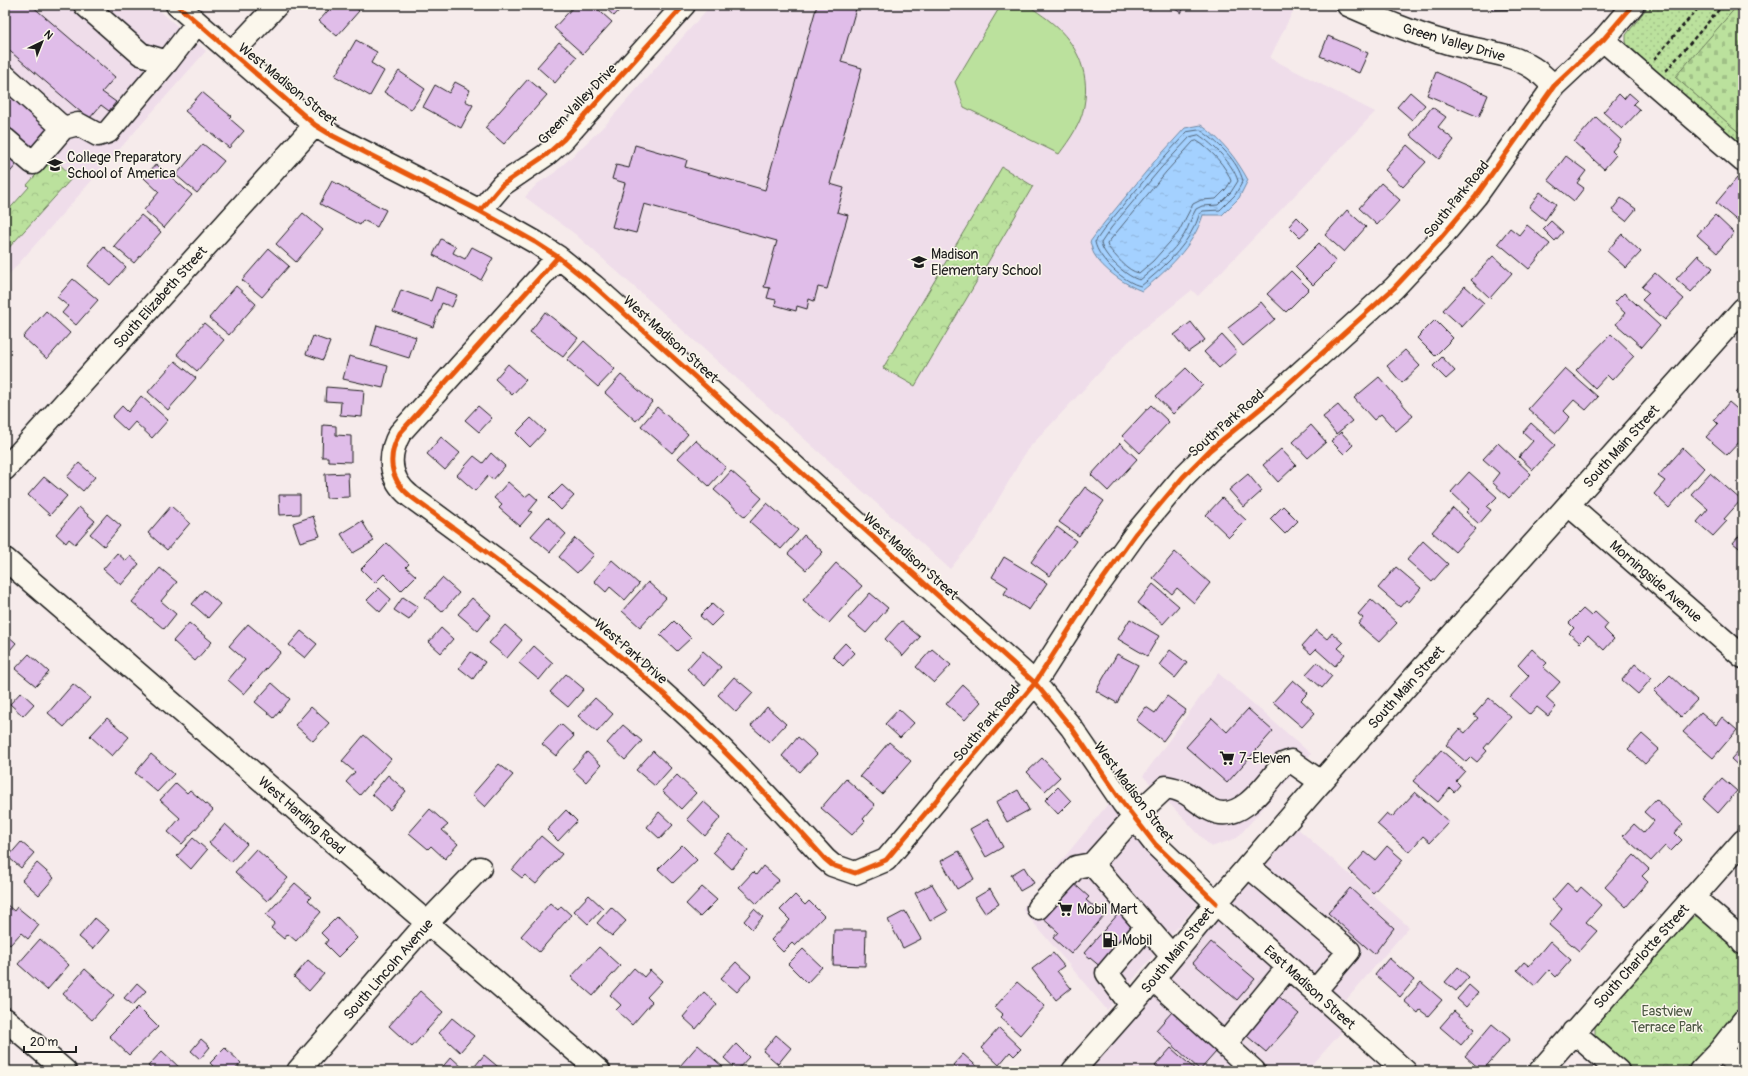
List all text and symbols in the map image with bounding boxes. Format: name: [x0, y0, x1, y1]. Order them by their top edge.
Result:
street label: Green Valley Drive: [1401, 20, 1507, 65]
north arrow: [22, 22, 62, 62]
text: N: [41, 28, 56, 43]
street label: West Madison Street: [235, 39, 341, 130]
street label: Green Valley Drive: [534, 60, 620, 148]
place label: College Preparatory School of America: [67, 149, 181, 182]
school or university icon: College Preparatory School of America: [46, 156, 64, 174]
street label: South Park Road: [1420, 157, 1493, 241]
street label: South Elizabeth Street: [110, 242, 211, 352]
place label: Madison Elementary School: [931, 246, 1042, 279]
school or university icon: Madison Elementary School: [910, 253, 928, 271]
street label: West Madison Street: [620, 292, 722, 387]
street label: South Park Road: [1185, 386, 1268, 461]
street label: South Main Street: [1580, 401, 1663, 491]
street label: West Madison Street: [860, 509, 962, 604]
street label: Morningside Avenue: [1606, 537, 1705, 626]
street label: West Park Drive: [591, 615, 671, 688]
street label: South Main Street: [1365, 642, 1448, 732]
street label: South Park Road: [949, 682, 1023, 765]
street label: West Madison Street: [1090, 738, 1177, 847]
supermarket icon: 7-Eleven: [1218, 749, 1236, 767]
place label: 7-Eleven: [1239, 750, 1291, 767]
street label: West Harding Road: [255, 773, 349, 858]
supermarket icon: Mobil Mart: [1056, 900, 1074, 918]
street label: South Charlotte Street: [1590, 900, 1693, 1012]
place label: Mobil Mart: [1077, 901, 1138, 918]
street label: South Main Street: [1137, 904, 1218, 997]
street label: South Lincoln Avenue: [340, 915, 437, 1023]
fuel station icon: Mobil: [1101, 931, 1119, 949]
place label: Mobil: [1122, 932, 1152, 949]
street label: East Madison Street: [1260, 942, 1359, 1033]
park label: Eastview Terrace Park: [1631, 1003, 1703, 1036]
scale bar: [24, 1028, 76, 1054]
text: 20 m: [30, 1035, 59, 1050]

